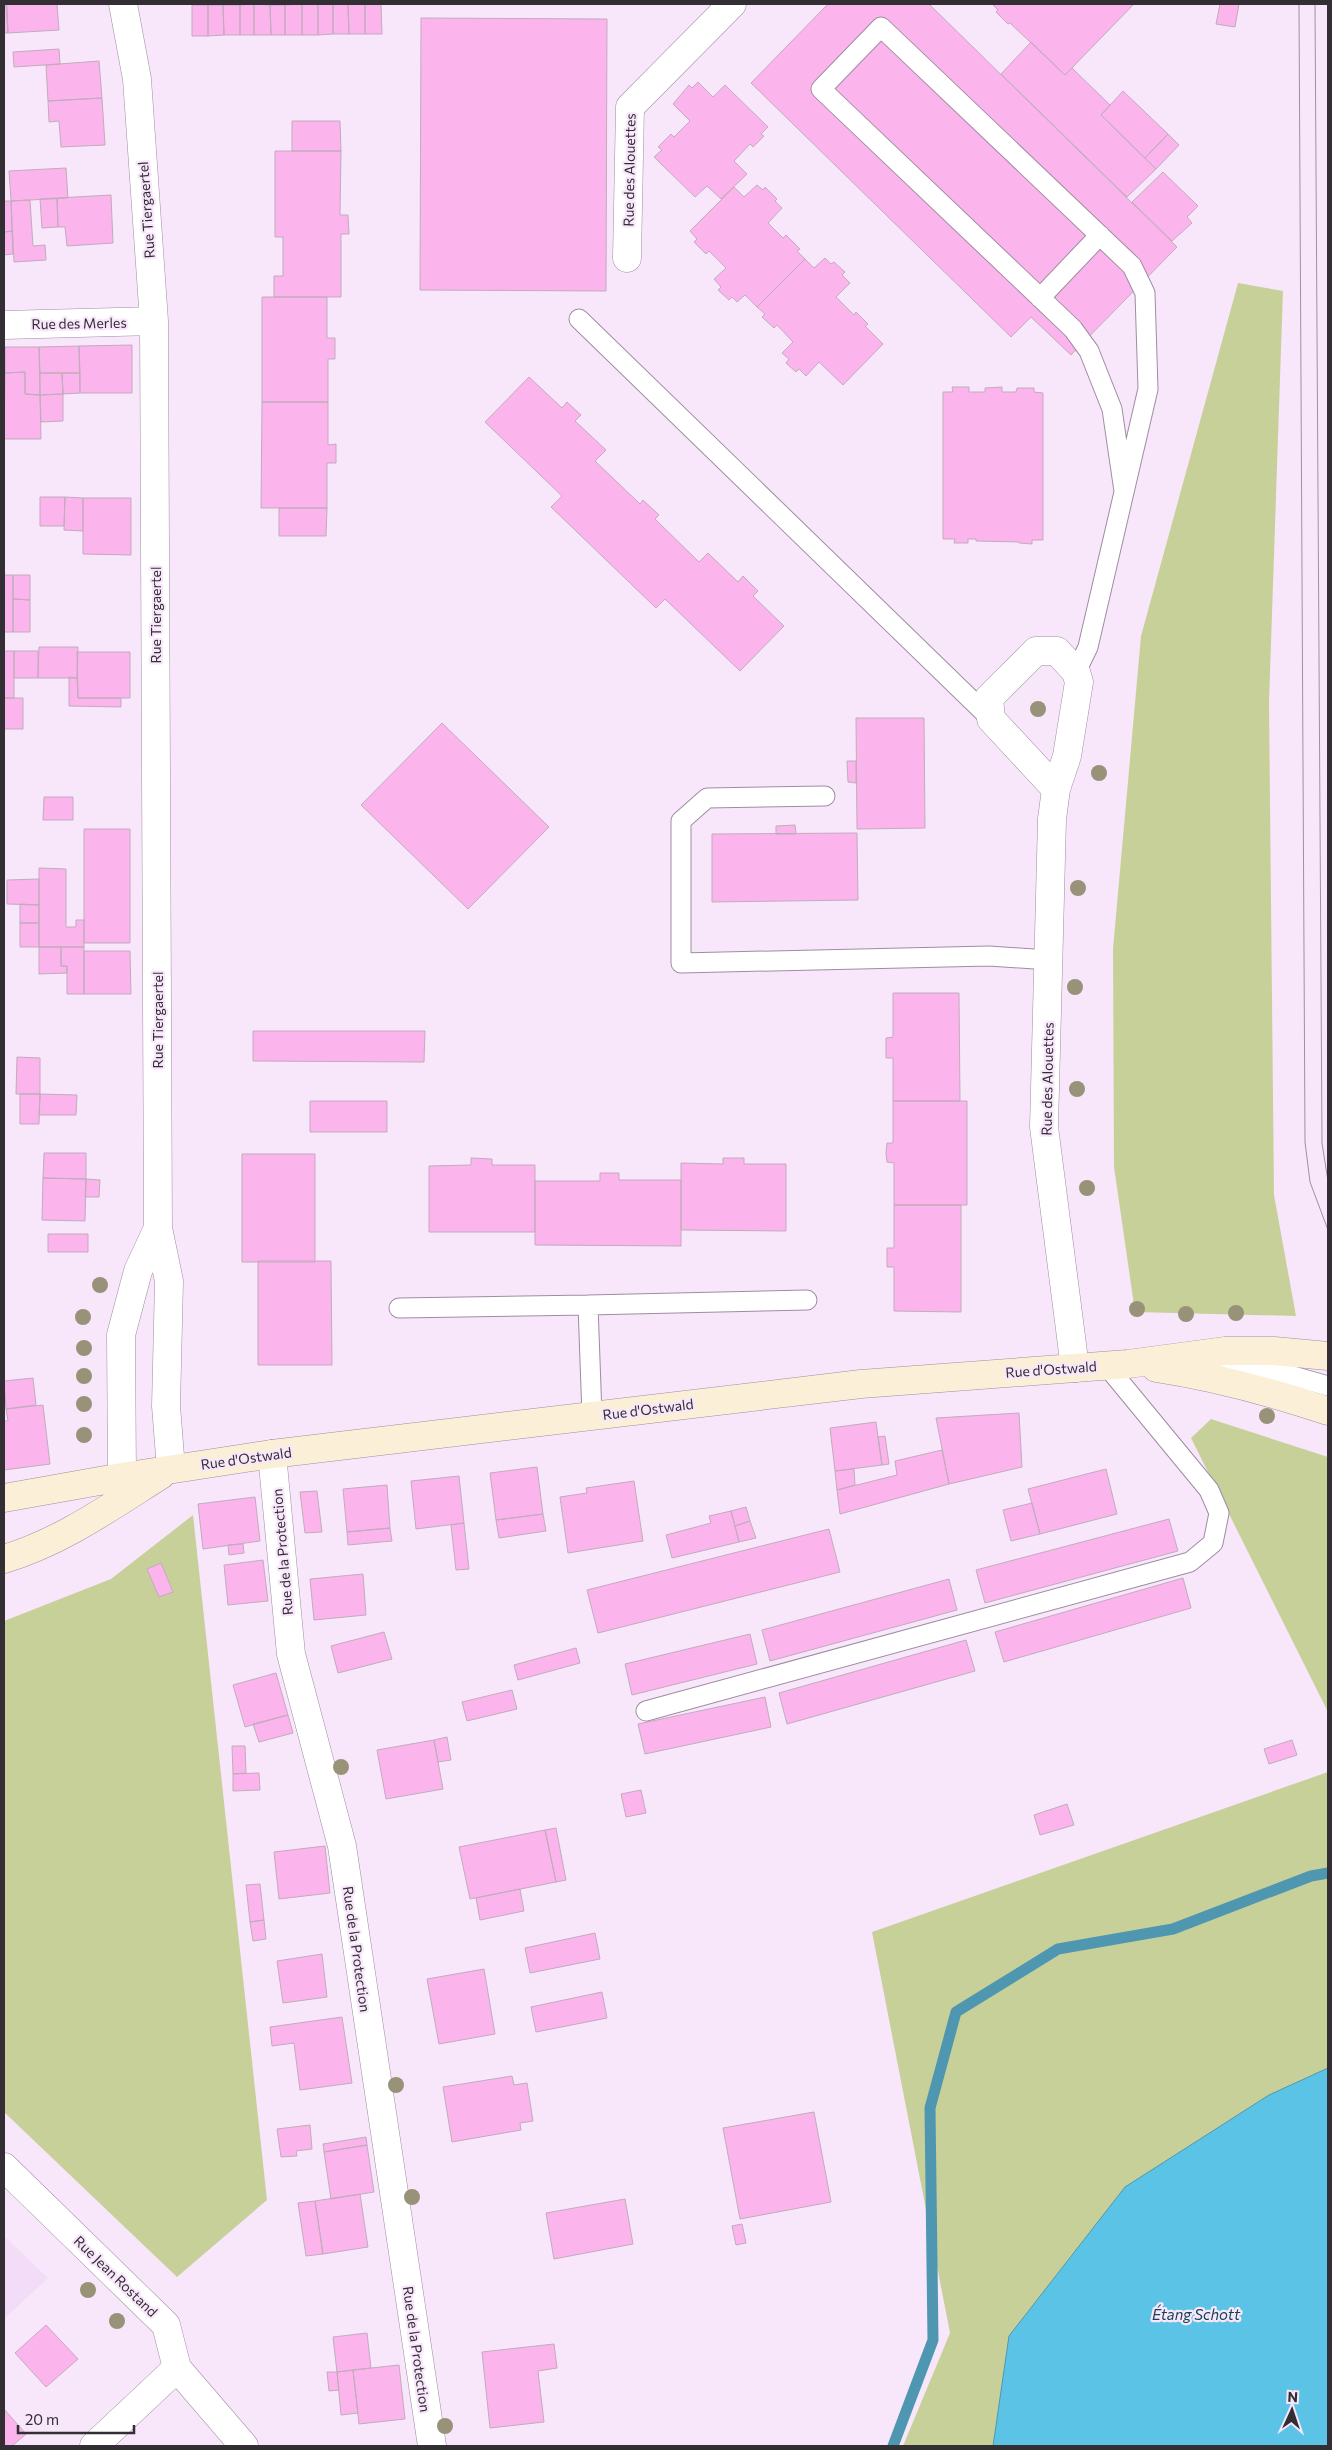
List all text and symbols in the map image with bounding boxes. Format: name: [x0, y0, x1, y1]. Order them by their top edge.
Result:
street label: Rue des Alouettes: [620, 113, 638, 227]
street label: Rue Tiergaertel: [134, 161, 158, 259]
street label: Rue des Merles: [31, 314, 127, 332]
street label: Rue Tiergaertel: [147, 566, 164, 664]
street label: Rue Tiergaertel: [149, 971, 166, 1069]
street label: Rue des Alouettes: [1038, 1022, 1056, 1136]
street label: Rue d'Ostwald: [1005, 1357, 1097, 1381]
street label: Rue d'Ostwald: [601, 1395, 695, 1423]
street label: Rue d'Ostwald: [199, 1443, 293, 1473]
street label: Rue de la Protection: [268, 1488, 296, 1616]
street label: Rue de la Protection: [340, 1885, 374, 2013]
street label: Rue Jean Rostand: [71, 2232, 161, 2320]
street label: Rue de la Protection: [400, 2285, 434, 2413]
water label: Étang Schott: [1152, 2304, 1241, 2323]
north arrow: [1267, 2385, 1317, 2435]
text: N: [1287, 2388, 1298, 2405]
scale bar: [18, 2402, 134, 2434]
text: 20 m: [25, 2410, 59, 2428]

